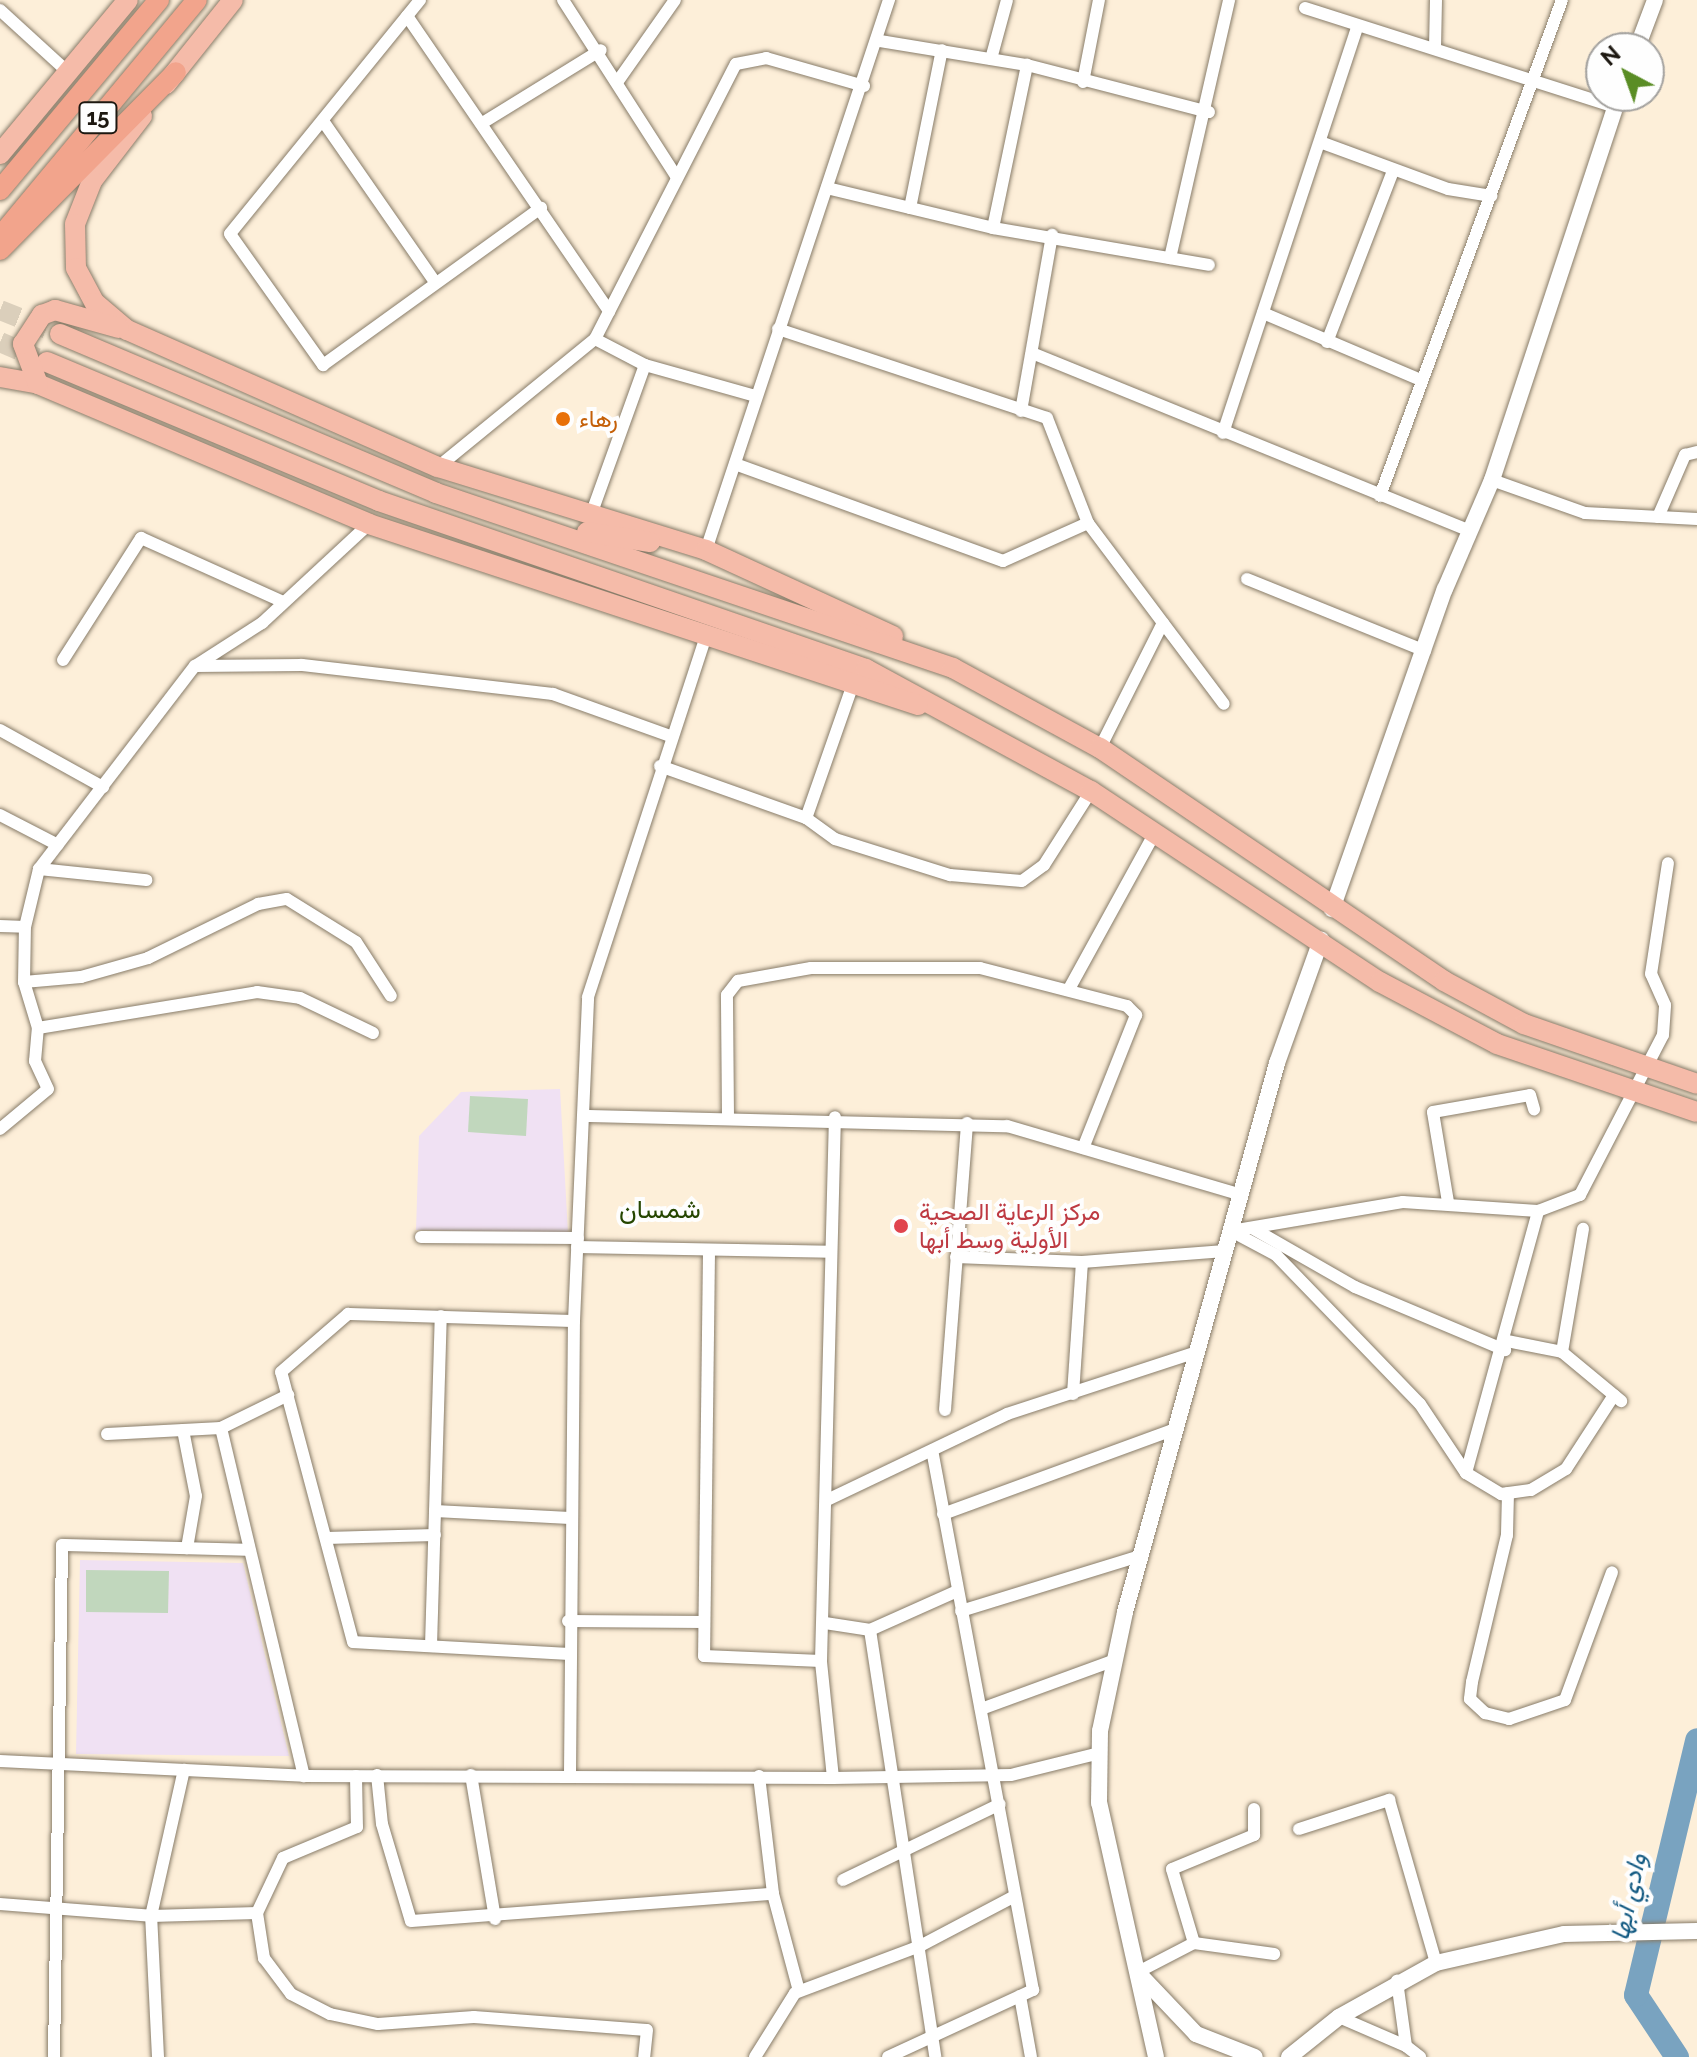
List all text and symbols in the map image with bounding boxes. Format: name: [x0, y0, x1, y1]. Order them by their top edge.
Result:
north arrow: [1585, 32, 1665, 112]
text: N: [1596, 40, 1625, 71]
road number: 15: [78, 100, 118, 136]
place label: رهاء: [579, 405, 618, 433]
marker: رهاء: [554, 410, 572, 428]
district label: شمسان: [619, 1194, 701, 1226]
place label: مركز الرعاية الصحية الأولية وسط أبها: [919, 1198, 1100, 1254]
marker: مركز الرعاية الصحية الأولية وسط أبها: [890, 1215, 912, 1237]
water label: وادي أبها: [1605, 1851, 1653, 1943]

